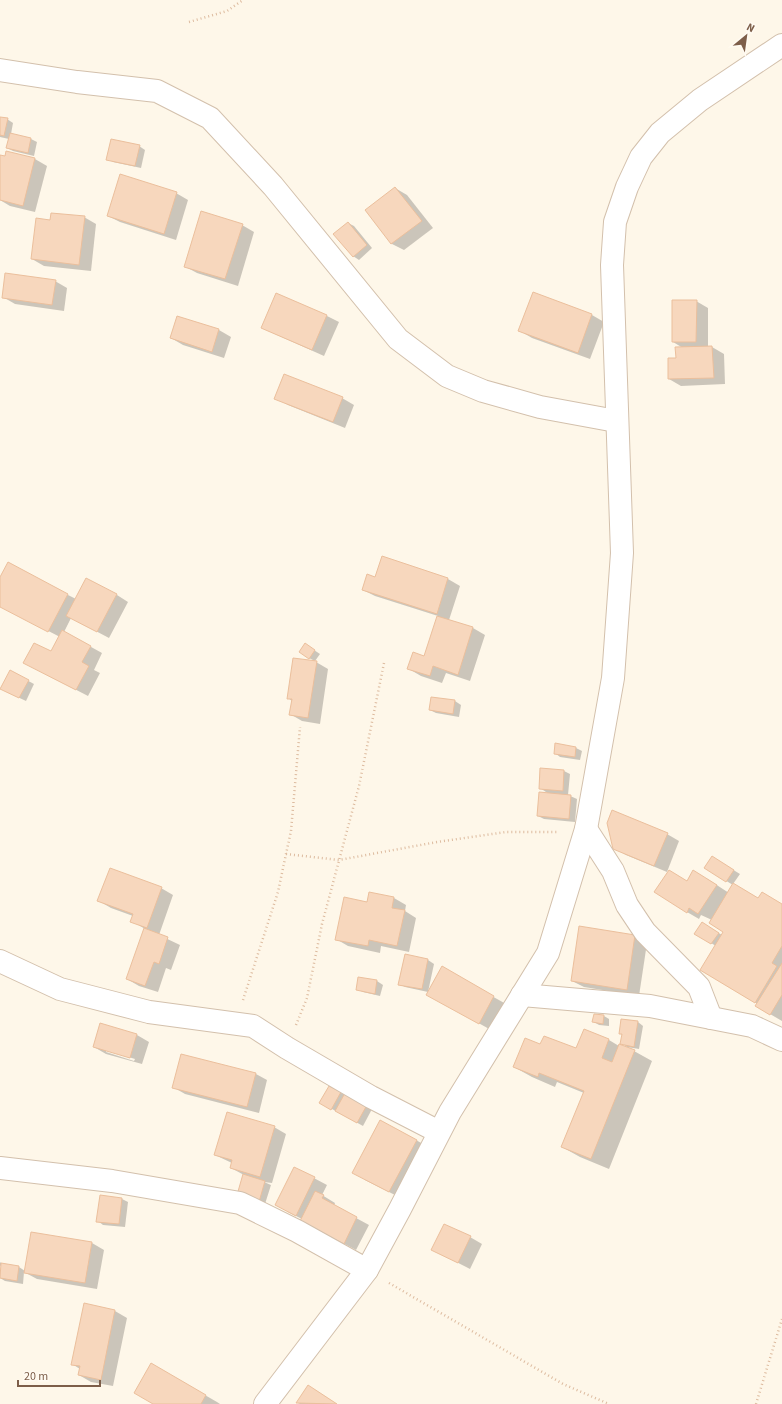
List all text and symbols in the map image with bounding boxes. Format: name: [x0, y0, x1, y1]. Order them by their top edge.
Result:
north arrow: [726, 16, 766, 56]
text: N: [744, 19, 757, 36]
scale bar: [18, 1362, 100, 1388]
text: 20 m: [24, 1368, 48, 1385]

